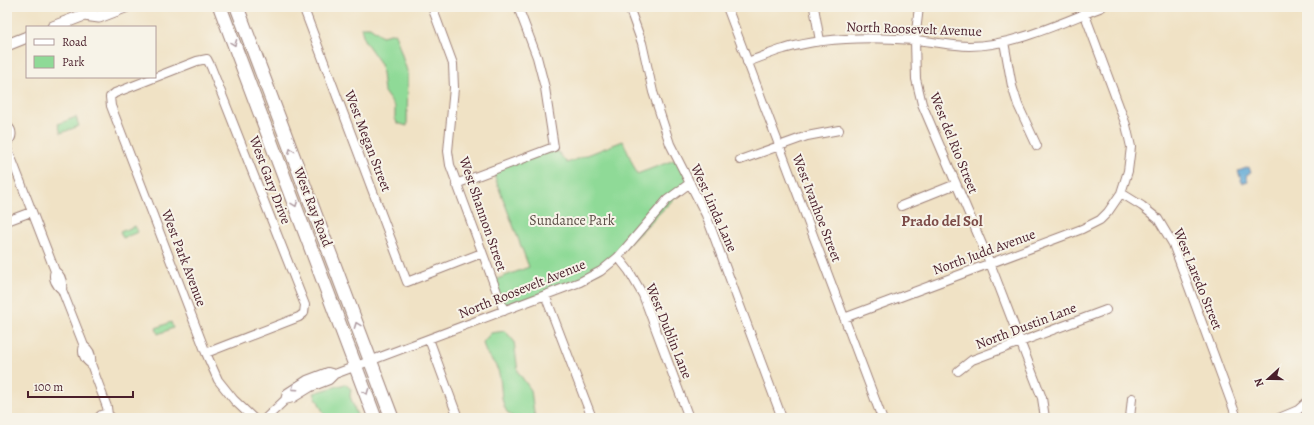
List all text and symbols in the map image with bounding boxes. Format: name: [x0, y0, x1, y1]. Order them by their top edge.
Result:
street label: North Roosevelt Avenue: [846, 17, 982, 41]
legend: [26, 26, 156, 78]
text: Road: [62, 34, 88, 50]
one-way arrow: [230, 40, 238, 47]
text: Park: [62, 54, 85, 70]
street label: West Megan Street: [340, 87, 396, 195]
street label: West del Rio Street: [925, 89, 983, 197]
street label: West Gary Drive: [244, 132, 296, 227]
one-way arrow: [288, 147, 296, 154]
street label: West Ivanhoe Street: [787, 150, 846, 265]
street label: West Shannon Street: [454, 153, 512, 274]
street label: West Linda Lane: [686, 160, 742, 255]
street label: West Ray Road: [289, 163, 337, 250]
one-way arrow: [290, 201, 298, 208]
street label: West Park Avenue: [156, 206, 211, 309]
park label: Sundance Park: [529, 211, 615, 230]
district label: Prado del Sol: [901, 211, 983, 231]
street label: West Laredo Street: [1169, 224, 1227, 333]
street label: North Judd Avenue: [930, 225, 1038, 279]
street label: North Roosevelt Avenue: [456, 255, 588, 323]
street label: West Dublin Lane: [641, 280, 697, 381]
street label: North Dustin Lane: [973, 298, 1079, 354]
one-way arrow: [353, 321, 361, 328]
north arrow: [1248, 359, 1288, 399]
scale bar: [28, 373, 133, 399]
text: N: [1251, 376, 1268, 389]
text: 100 m: [34, 379, 63, 395]
one-way arrow: [291, 383, 298, 391]
one-way arrow: [361, 389, 369, 396]

